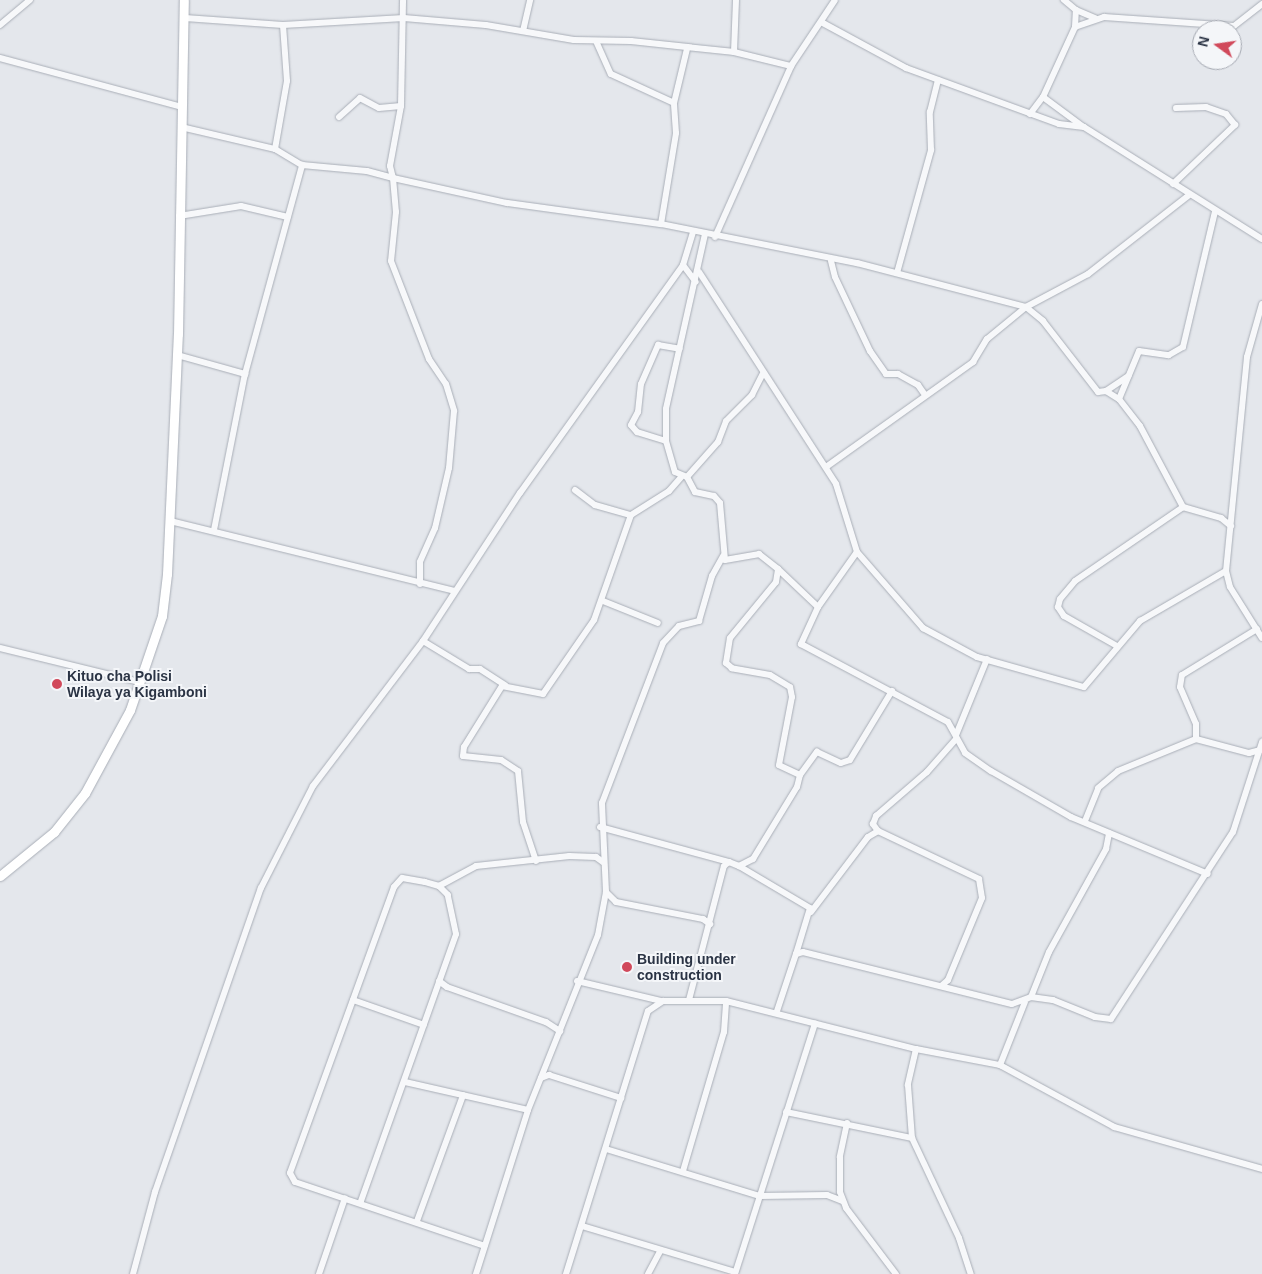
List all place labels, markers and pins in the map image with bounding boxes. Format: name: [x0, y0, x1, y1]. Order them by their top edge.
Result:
place label: Kituo cha Polisi Wilaya ya Kigamboni: [67, 668, 207, 700]
marker: Kituo cha Polisi Wilaya ya Kigamboni: [51, 678, 63, 690]
place label: Building under construction: [637, 951, 736, 984]
marker: Building under construction: [621, 961, 633, 973]

